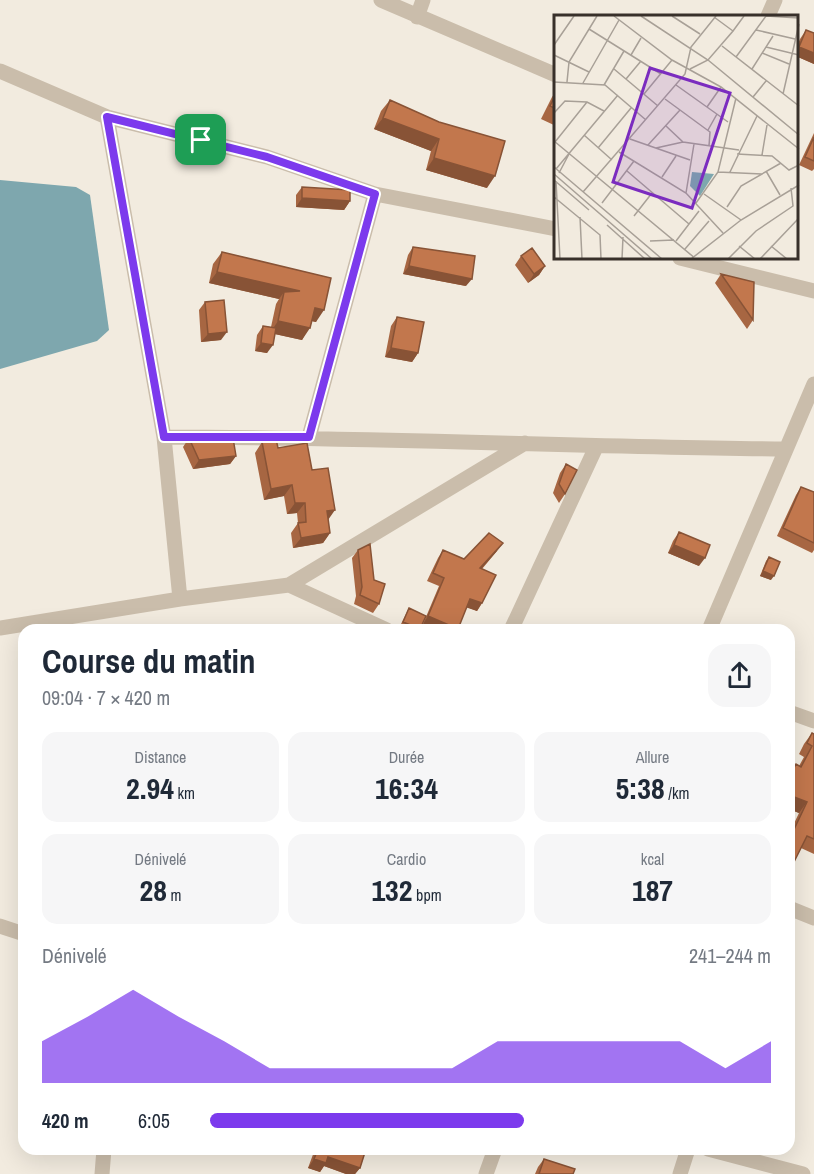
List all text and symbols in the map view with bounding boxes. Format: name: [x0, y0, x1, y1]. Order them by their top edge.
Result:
inset map: [554, 15, 799, 260]
pin: [175, 114, 226, 165]
icon: arrive: [184, 123, 217, 156]
text: Course du matin: [42, 639, 256, 683]
button: share: [708, 644, 771, 707]
text: 09:04 · 7 × 420 m: [42, 684, 170, 711]
text: Distance: [135, 746, 186, 768]
text: Durée: [389, 746, 424, 768]
text: Allure: [636, 746, 669, 768]
text: 2.94: [126, 768, 174, 808]
text: 16:34: [375, 768, 438, 808]
text: 5:38: [615, 768, 665, 808]
text: km: [174, 782, 195, 804]
text: /km: [665, 782, 690, 804]
text: Dénivelé: [135, 848, 186, 870]
text: Cardio: [387, 848, 426, 870]
text: kcal: [641, 848, 664, 870]
text: 28: [140, 870, 167, 910]
text: 132: [371, 870, 412, 910]
text: 187: [632, 870, 673, 910]
text: m: [167, 884, 181, 906]
text: bpm: [412, 884, 442, 906]
text: Dénivelé: [42, 942, 107, 969]
text: 241–244 m: [689, 942, 771, 969]
text: 420 m: [42, 1107, 89, 1134]
text: 6:05: [138, 1107, 170, 1134]

